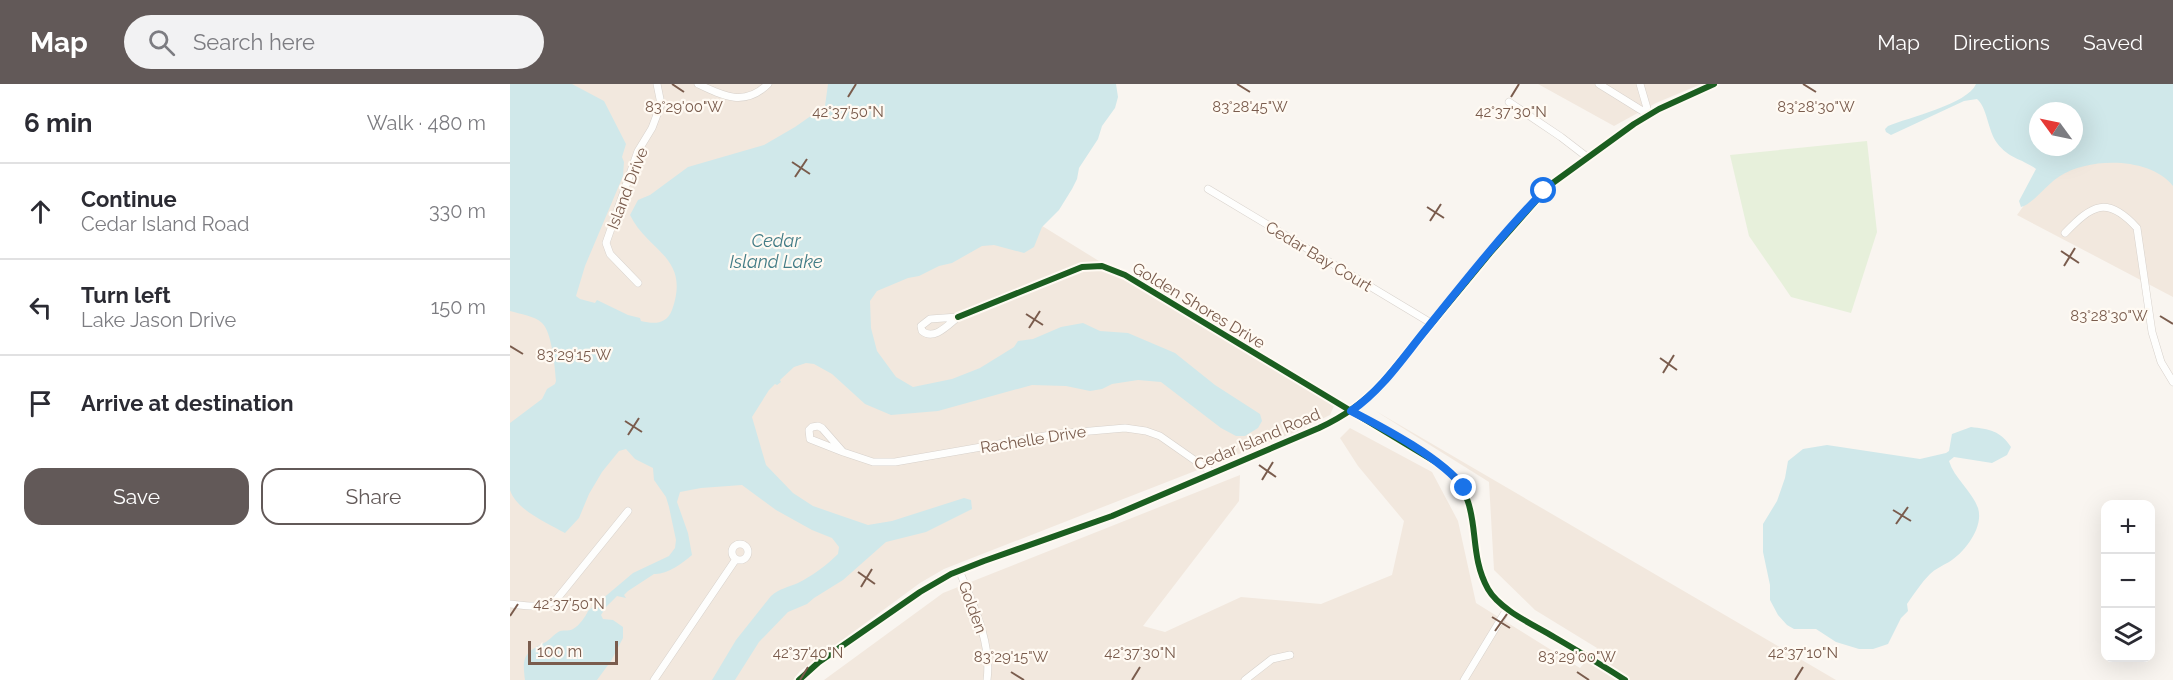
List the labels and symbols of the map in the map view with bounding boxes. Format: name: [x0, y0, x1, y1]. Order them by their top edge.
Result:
text: 83°29'00"W: [645, 98, 723, 116]
text: 83°28'45"W: [1212, 98, 1288, 116]
text: 83°28'30"W: [1777, 98, 1855, 116]
north arrow: [2029, 102, 2083, 156]
text: 42°37'50"N: [812, 103, 884, 121]
text: 42°37'30"N: [1475, 103, 1547, 121]
street label: Island Drive: [603, 145, 652, 232]
route start: [1530, 177, 1556, 203]
street label: Cedar Bay Court: [1262, 217, 1376, 296]
water label: Cedar Island Lake: [729, 230, 823, 272]
street label: Golden Shores Drive: [1129, 258, 1269, 353]
text: 83°28'30"W: [2070, 307, 2148, 325]
text: 83°29'15"W: [537, 346, 612, 364]
street label: Cedar Island Road: [1191, 404, 1323, 475]
street label: Rachelle Drive: [979, 422, 1087, 457]
route end: [1450, 474, 1476, 500]
street label: Golden: [954, 579, 991, 636]
text: 42°37'50"N: [533, 595, 605, 613]
scale bar: [528, 638, 618, 666]
text: 42°37'40"N: [773, 644, 843, 662]
text: 42°37'30"N: [1104, 644, 1176, 662]
text: 42°37'10"N: [1768, 644, 1838, 662]
text: 83°29'15"W: [974, 648, 1049, 666]
text: 83°29'00"W: [1538, 648, 1616, 666]

